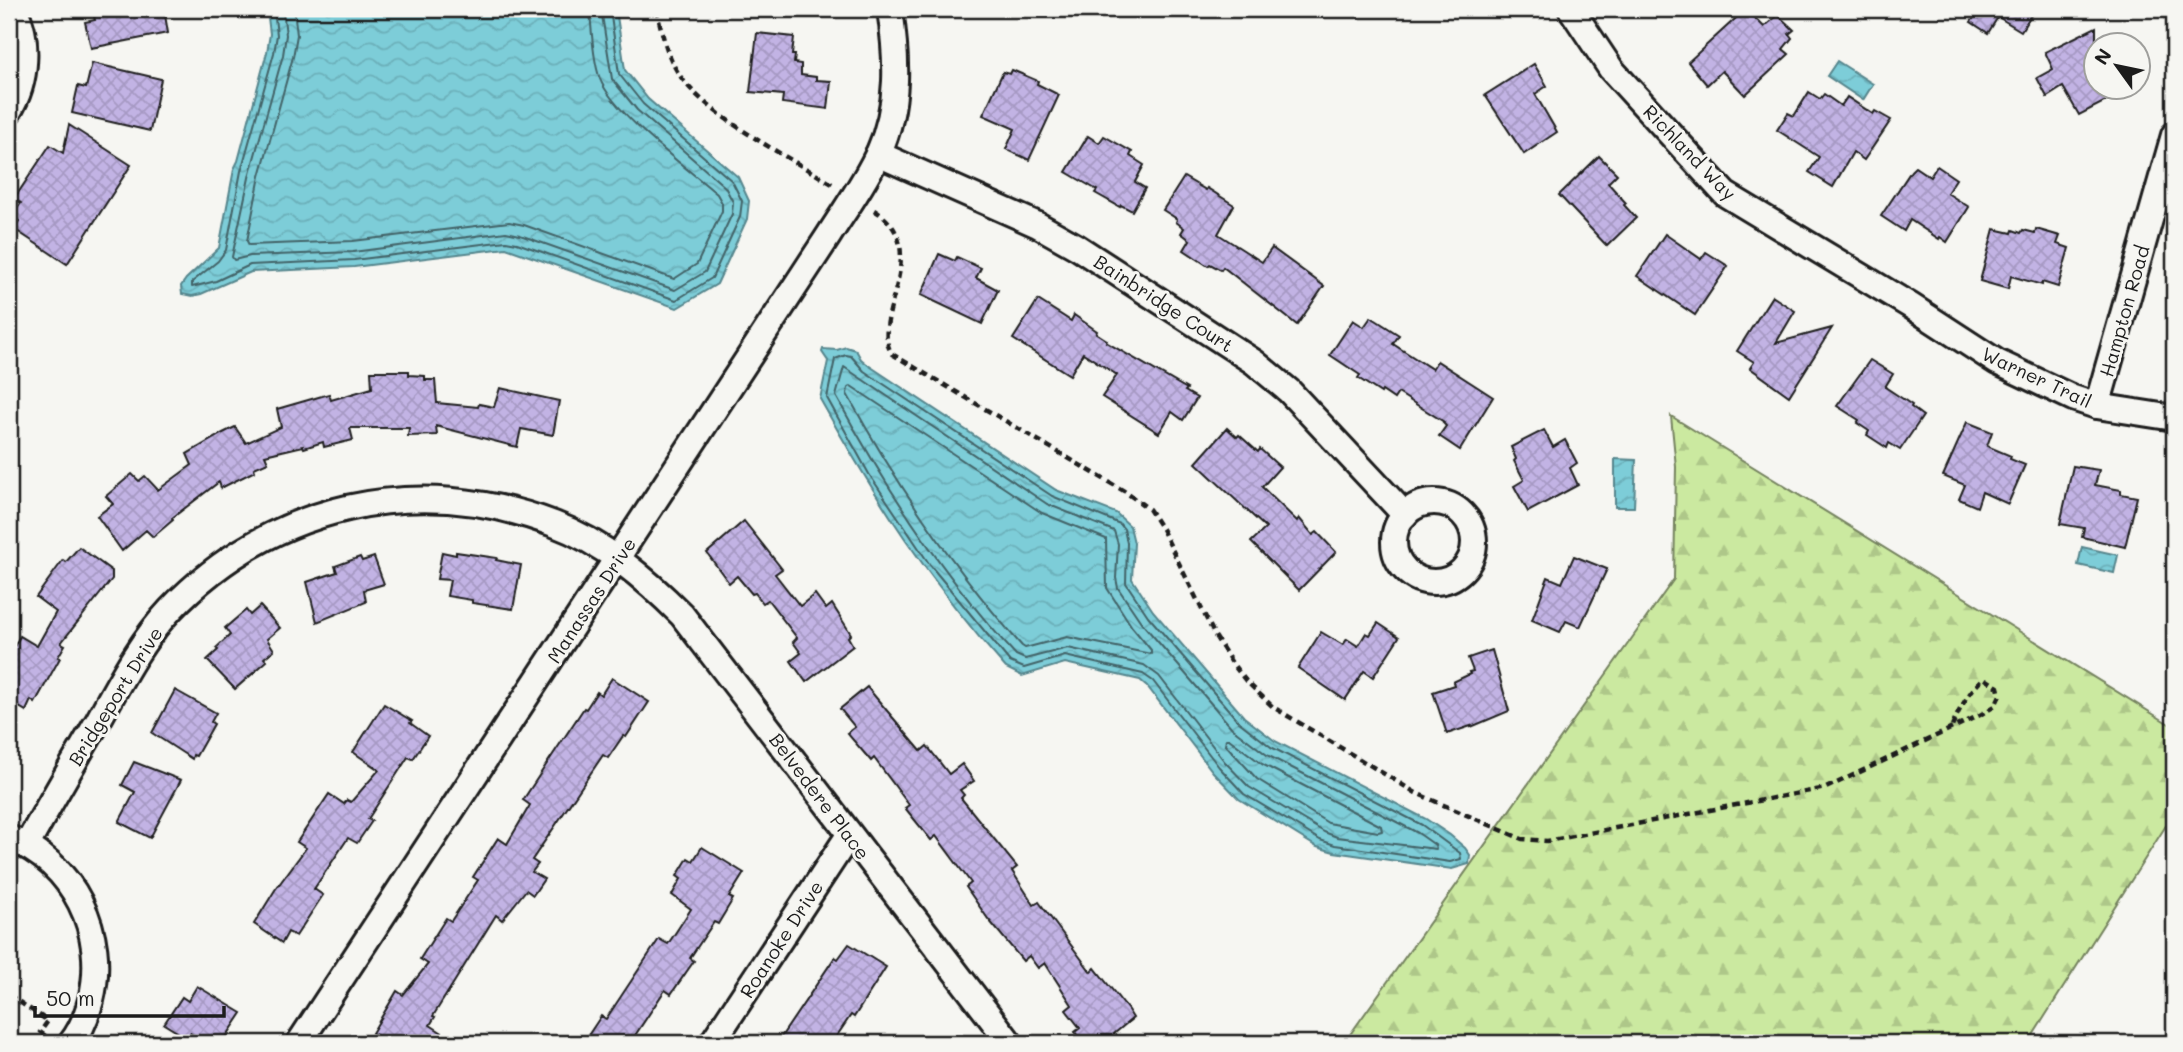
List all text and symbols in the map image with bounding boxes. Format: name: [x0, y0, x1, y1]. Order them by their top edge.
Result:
north arrow: [2082, 32, 2152, 102]
text: N: [2088, 44, 2117, 69]
street label: Richland Way: [1638, 99, 1742, 205]
street label: Hampton Road: [2093, 242, 2155, 380]
street label: Bainbridge Court: [1089, 249, 1239, 357]
street label: Warner Trail: [1978, 341, 2096, 413]
street label: Manassas Drive: [541, 532, 641, 668]
street label: Bridgeport Drive: [62, 622, 168, 770]
street label: Belvedere Place: [764, 728, 876, 864]
street label: Roanoke Drive: [734, 875, 828, 1003]
scale bar: [35, 975, 224, 1019]
text: 50 m: [46, 984, 95, 1011]

